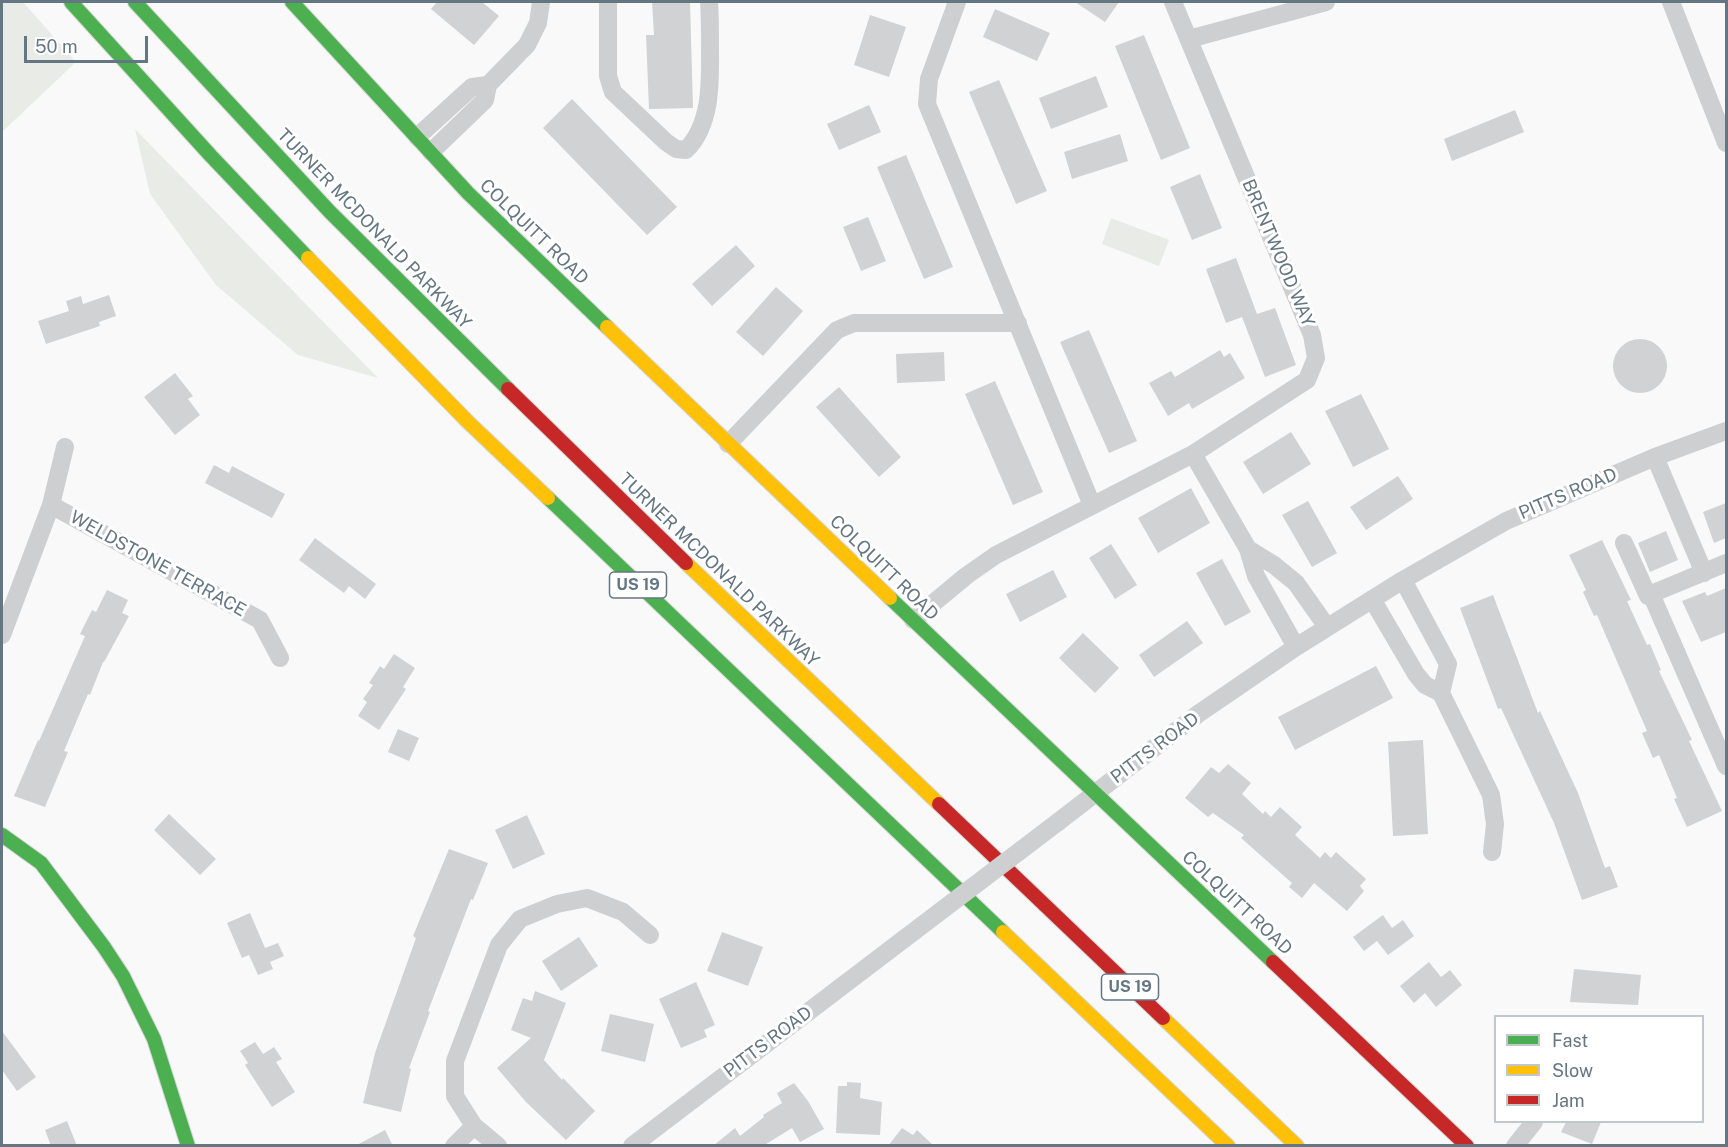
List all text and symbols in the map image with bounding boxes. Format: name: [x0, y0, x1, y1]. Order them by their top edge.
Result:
scale bar: [27, 24, 152, 62]
text: 50 m: [35, 36, 78, 57]
street label: TURNER MCDONALD PARKWAY: [273, 124, 475, 334]
street label: COLQUITT ROAD: [475, 175, 593, 289]
street label: BRENTWOOD WAY: [1237, 176, 1319, 330]
street label: PITTS ROAD: [1516, 464, 1620, 524]
street label: TURNER MCDONALD PARKWAY: [614, 469, 824, 671]
street label: WELDSTONE TERRACE: [66, 507, 250, 621]
street label: COLQUITT ROAD: [825, 511, 943, 625]
road number: US 19: [610, 572, 666, 598]
street label: PITTS ROAD: [1107, 708, 1203, 788]
street label: COLQUITT ROAD: [1177, 846, 1297, 960]
road number: US 19: [1102, 974, 1158, 1000]
street label: PITTS ROAD: [720, 1002, 816, 1082]
legend: [1494, 1015, 1704, 1123]
text: Fast: [1552, 1030, 1588, 1051]
text: Slow: [1552, 1060, 1593, 1081]
text: Jam: [1552, 1090, 1585, 1111]

